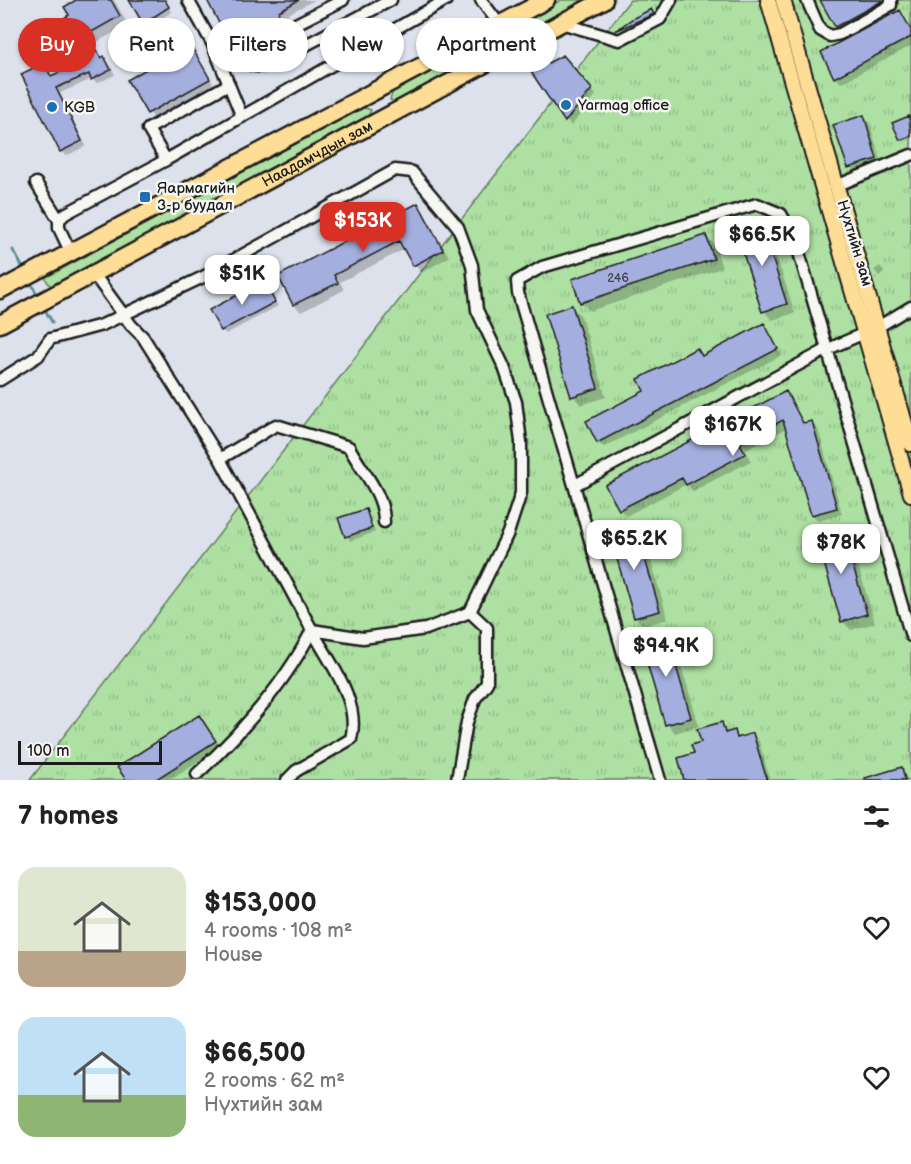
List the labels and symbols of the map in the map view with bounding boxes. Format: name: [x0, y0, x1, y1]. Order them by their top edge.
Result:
place label: Yarmag office: [577, 96, 669, 115]
place label: KGB: [64, 98, 95, 117]
marker: Yarmag office: [559, 98, 573, 112]
marker: KGB: [45, 100, 59, 114]
street label: Наадамчдын зам: [259, 117, 376, 192]
place label: Яармагийн 3-р буудал: [157, 179, 235, 215]
marker: Яармагийн 3-р буудал: [138, 190, 152, 204]
street label: Нүхтийн зам: [832, 198, 877, 289]
pin: $153K: [321, 202, 405, 253]
pin: $66.5K: [713, 216, 811, 267]
pin: $51K: [206, 255, 278, 306]
house number: 246: [607, 271, 629, 286]
pin: $167K: [691, 406, 775, 457]
pin: $65.2K: [585, 520, 683, 571]
pin: $78K: [805, 524, 877, 575]
pin: $94.9K: [617, 627, 715, 678]
scale bar: [18, 738, 162, 766]

